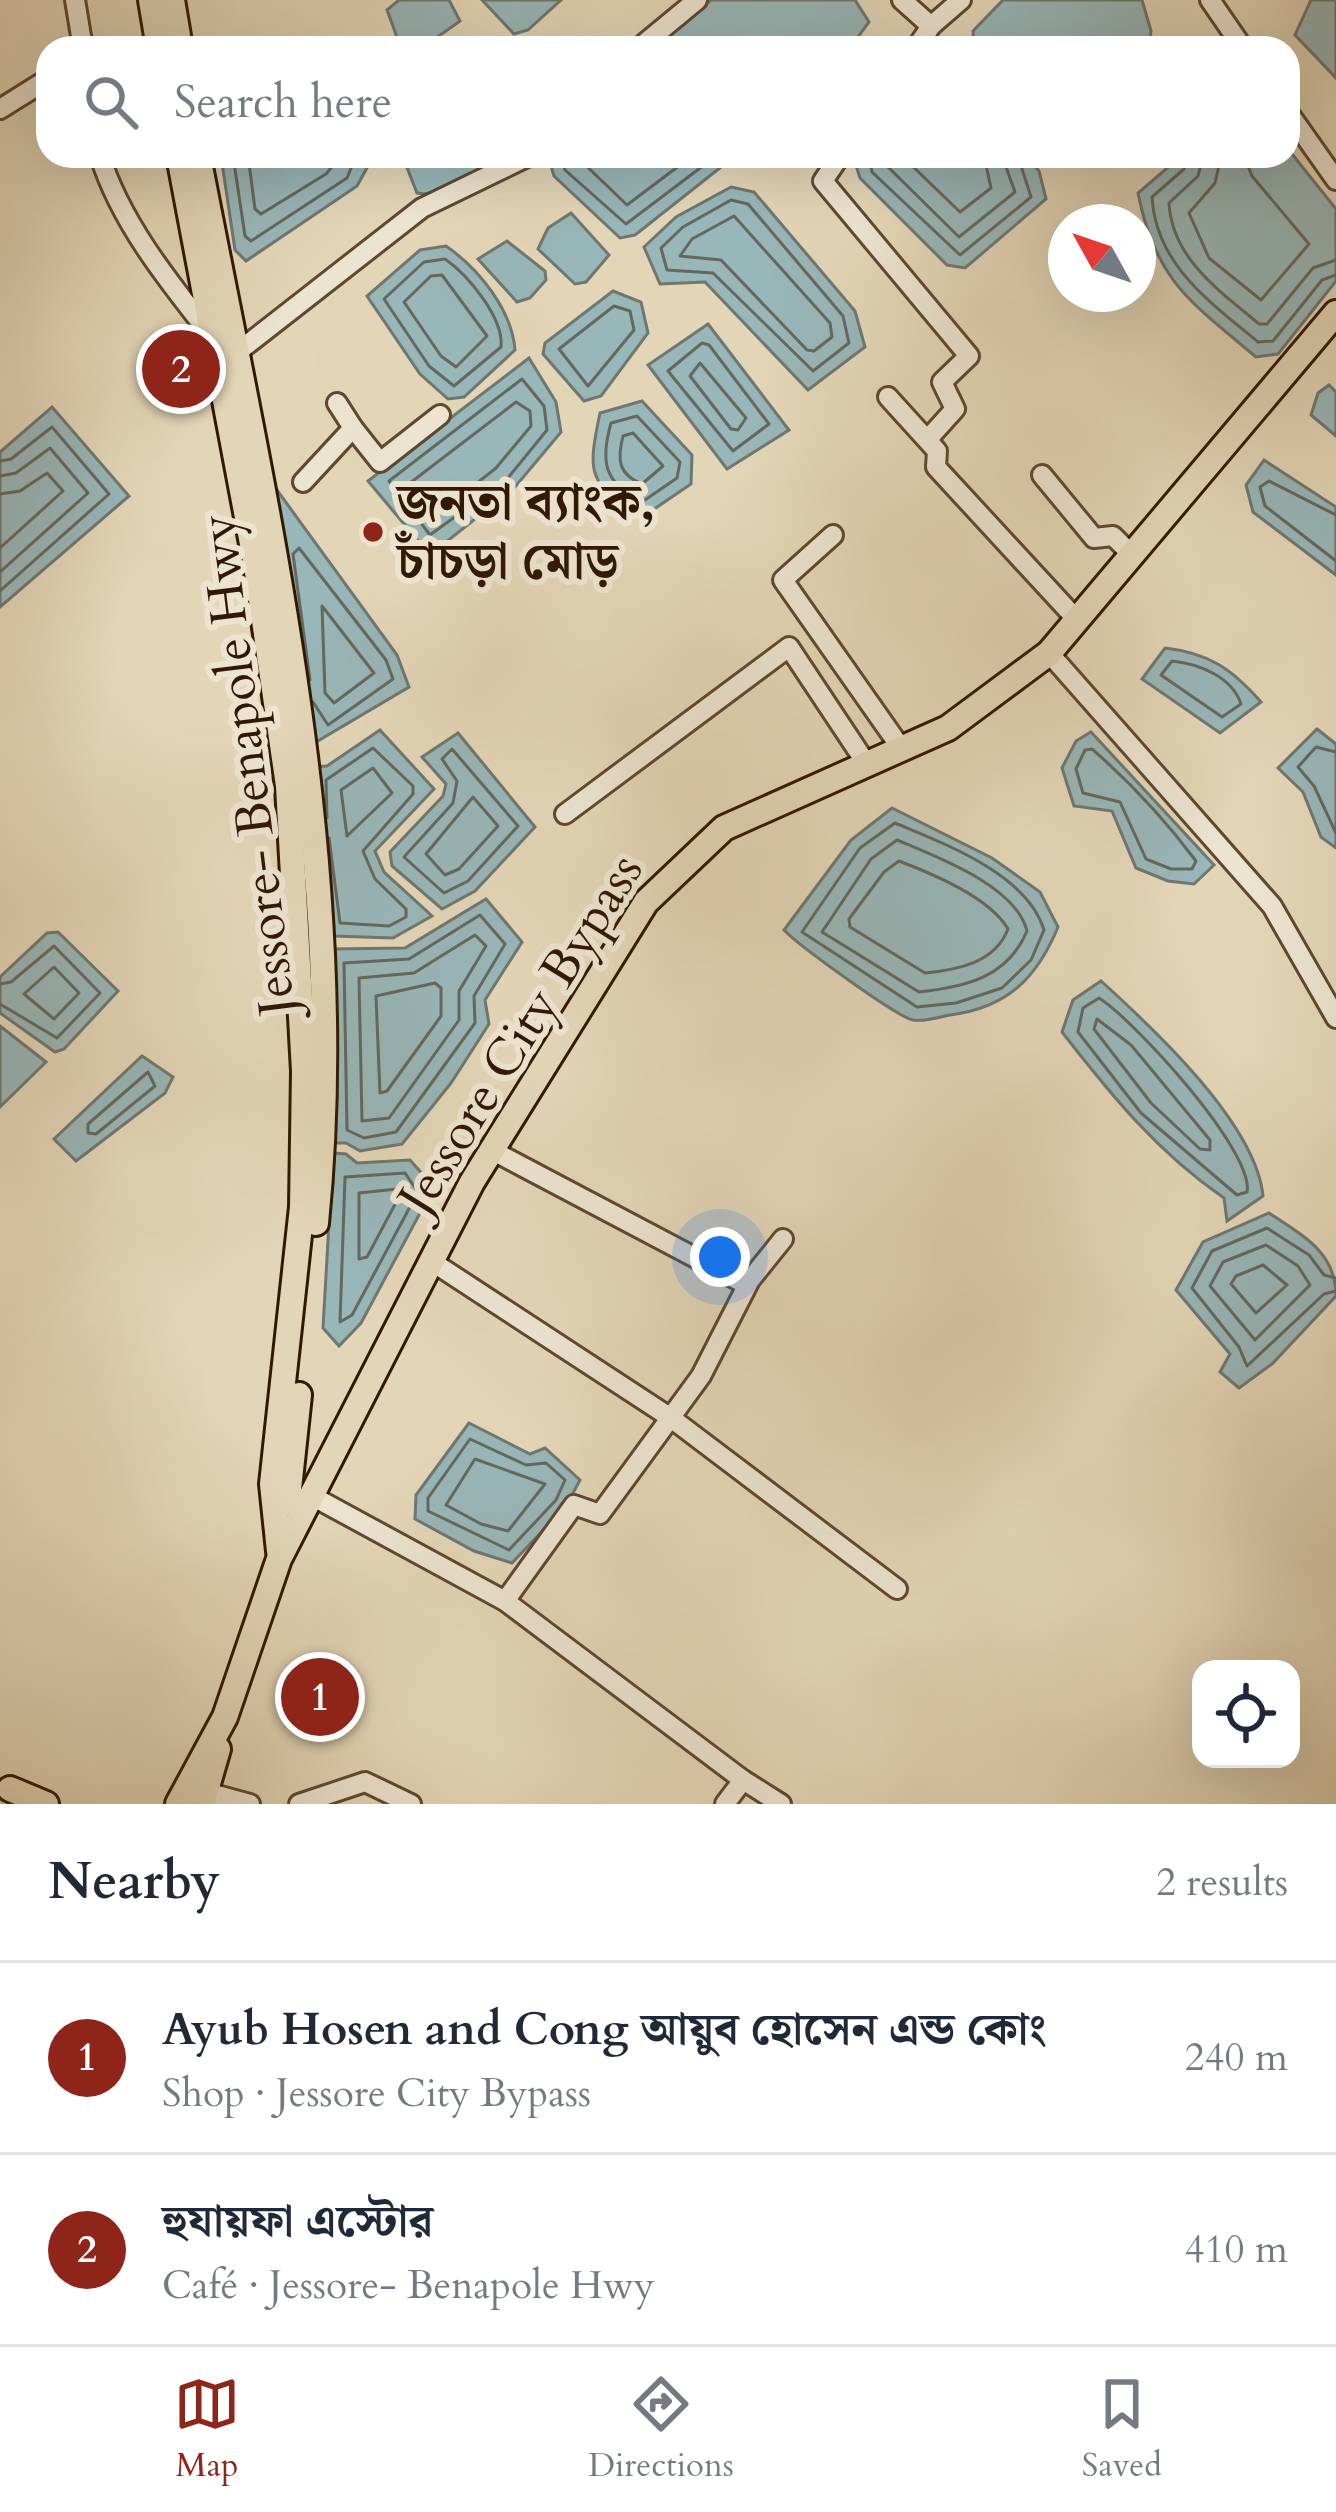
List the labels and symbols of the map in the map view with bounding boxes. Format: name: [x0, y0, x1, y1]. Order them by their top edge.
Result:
north arrow: [1048, 204, 1156, 312]
pin: 2: [142, 324, 220, 414]
place label: জনতা ব্যাংক, চাঁচড়া মোড়: [395, 468, 655, 597]
street label: Jessore- Benapole Hwy: [183, 510, 314, 1026]
marker: জনতা ব্যাংক, চাঁচড়া মোড়: [360, 519, 386, 545]
street label: Jessore City Bypass: [378, 841, 660, 1233]
your location: [690, 1227, 750, 1287]
pin: 1: [281, 1652, 359, 1742]

